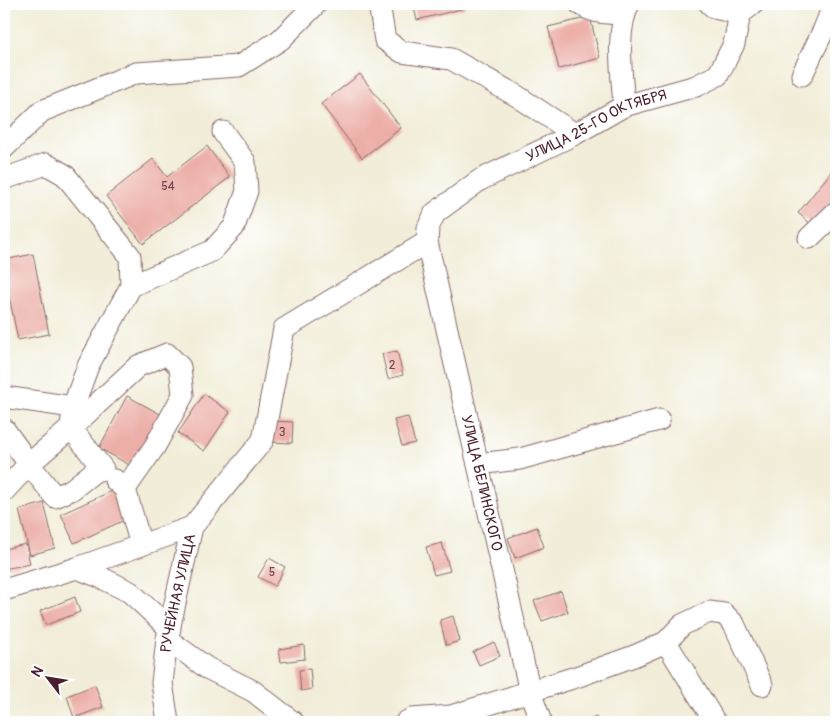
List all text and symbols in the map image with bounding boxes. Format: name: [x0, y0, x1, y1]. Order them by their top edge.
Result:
street label: УЛИЦА 25-ГО ОКТЯБРЯ: [523, 86, 669, 166]
house number: 54: [161, 179, 175, 194]
house number: 2: [389, 358, 396, 373]
street label: УЛИЦА БЕЛИНСКОГО: [457, 413, 506, 553]
house number: 3: [279, 425, 286, 440]
street label: РУЧЕЙНАЯ УЛИЦА: [157, 532, 200, 653]
house number: 5: [269, 565, 275, 580]
north arrow: [22, 654, 72, 704]
text: N: [28, 663, 47, 680]

